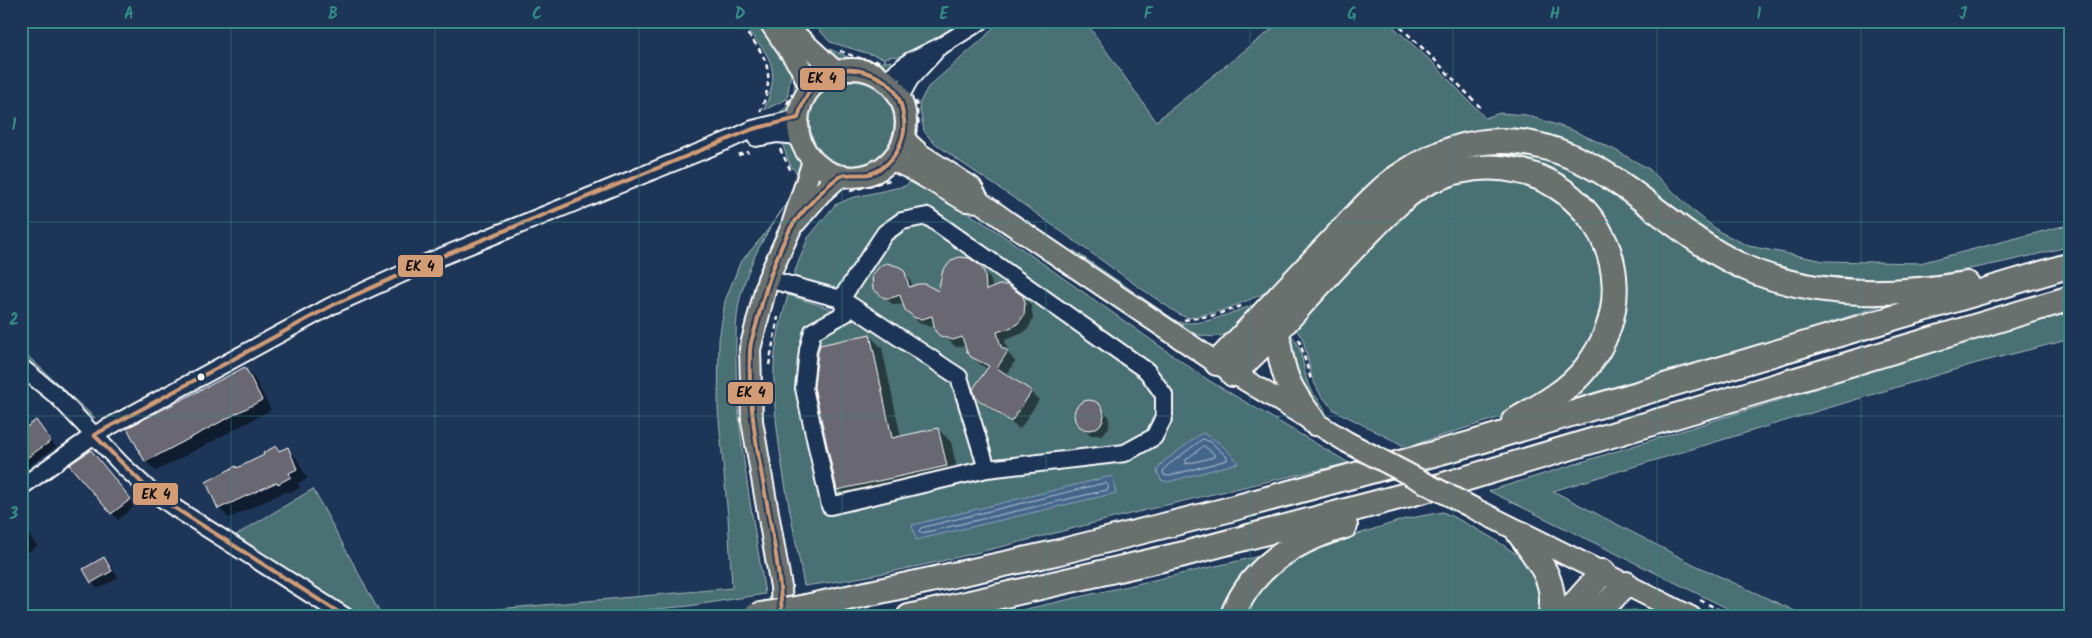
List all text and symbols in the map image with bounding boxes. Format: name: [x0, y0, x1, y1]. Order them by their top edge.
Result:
text: A: [124, 2, 134, 27]
text: B: [328, 2, 338, 27]
text: C: [532, 2, 542, 27]
text: D: [735, 2, 746, 27]
text: E: [940, 2, 950, 27]
text: F: [1144, 2, 1154, 27]
text: G: [1347, 2, 1357, 27]
text: H: [1550, 2, 1560, 27]
text: I: [1757, 2, 1762, 27]
text: J: [1959, 2, 1968, 27]
line badge: EK 4: [799, 67, 846, 91]
text: EK 4: [807, 68, 837, 90]
text: 1: [12, 113, 17, 138]
line badge: EK 4: [397, 254, 444, 278]
text: EK 4: [405, 256, 435, 278]
text: 2: [9, 308, 19, 333]
unlabelled marker: [196, 372, 206, 382]
line badge: EK 4: [727, 381, 774, 405]
text: EK 4: [736, 382, 766, 404]
line badge: EK 4: [132, 482, 179, 506]
text: EK 4: [141, 484, 171, 506]
text: 3: [9, 502, 19, 527]

